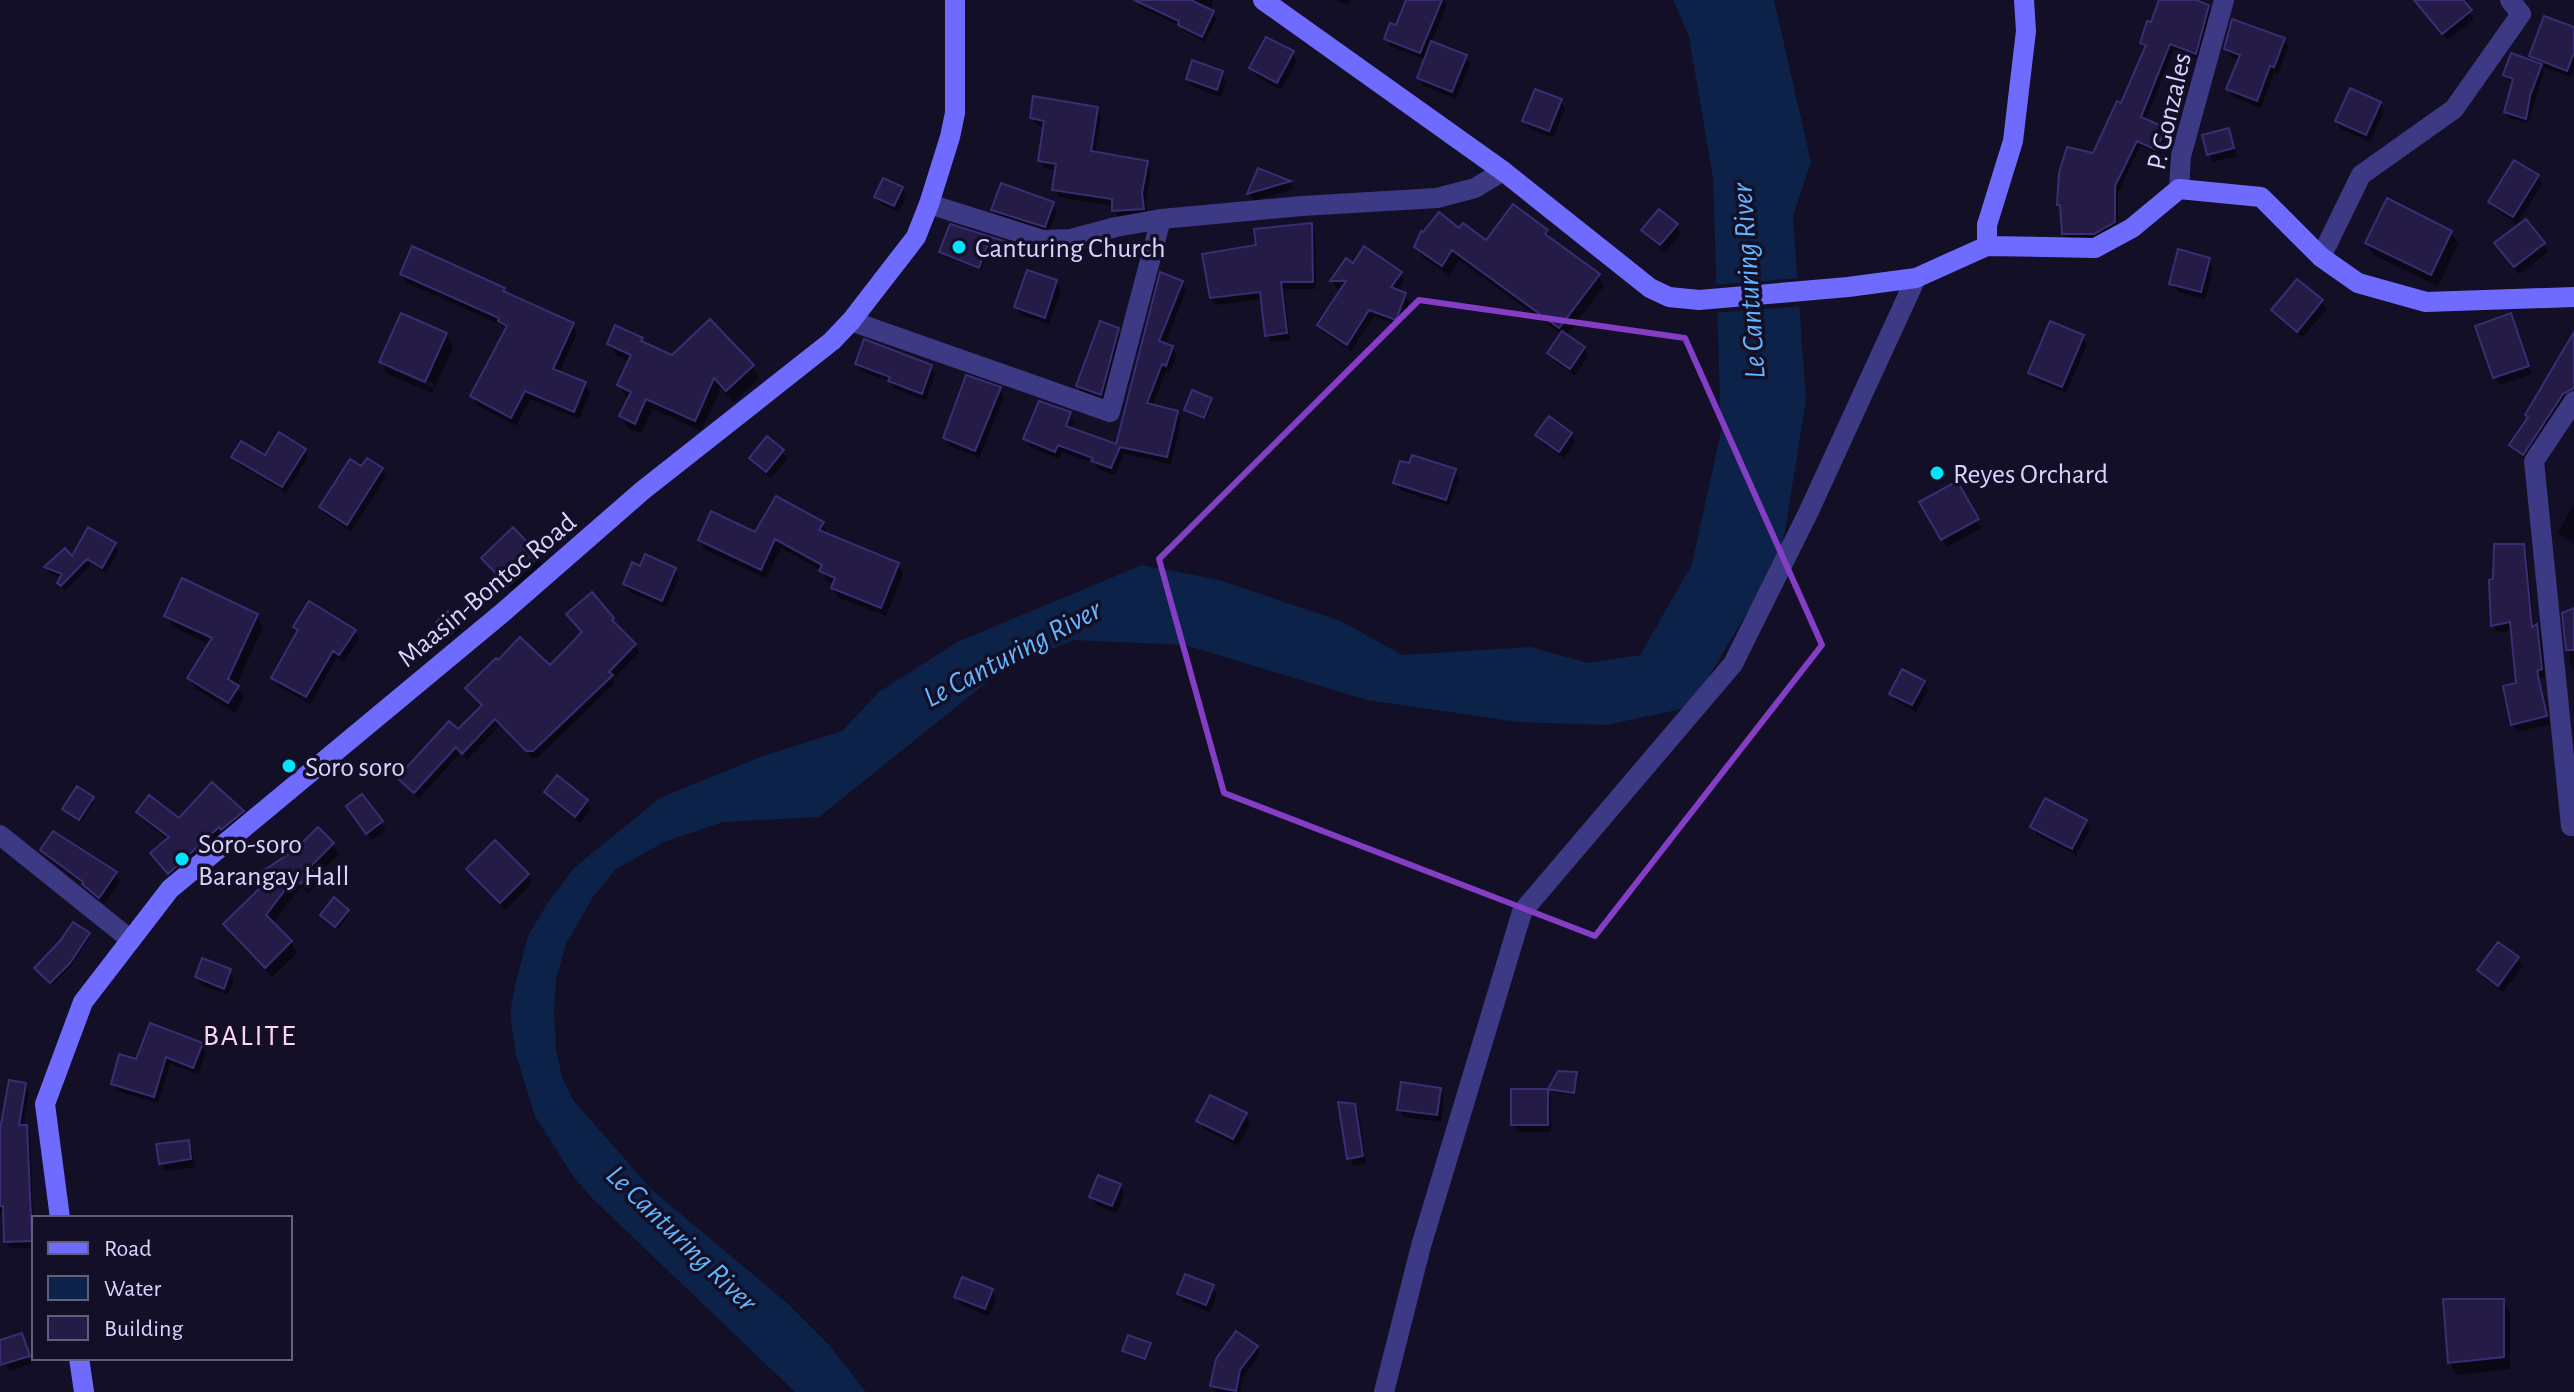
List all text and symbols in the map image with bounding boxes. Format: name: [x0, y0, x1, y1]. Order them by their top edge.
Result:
street label: P. Gonzales: [2143, 50, 2197, 173]
water label: Le Canturing River: [1727, 181, 1771, 380]
place label: Canturing Church: [975, 235, 1166, 263]
marker: Canturing Church: [950, 238, 968, 256]
place label: Reyes Orchard: [1953, 461, 2108, 489]
marker: Reyes Orchard: [1928, 464, 1946, 482]
street label: Maasin-Bontoc Road: [393, 508, 582, 673]
water label: Le Canturing River: [919, 594, 1107, 713]
place label: Soro soro: [305, 754, 405, 782]
marker: Soro soro: [280, 757, 298, 775]
place label: Soro-soro Barangay Hall: [198, 831, 349, 891]
marker: Soro-soro Barangay Hall: [173, 850, 191, 868]
district label: BALITE: [203, 1021, 297, 1051]
water label: Le Canturing River: [600, 1160, 763, 1319]
legend: [32, 1216, 292, 1360]
text: Road: [104, 1237, 152, 1261]
text: Water: [104, 1277, 162, 1301]
text: Building: [104, 1317, 183, 1341]

